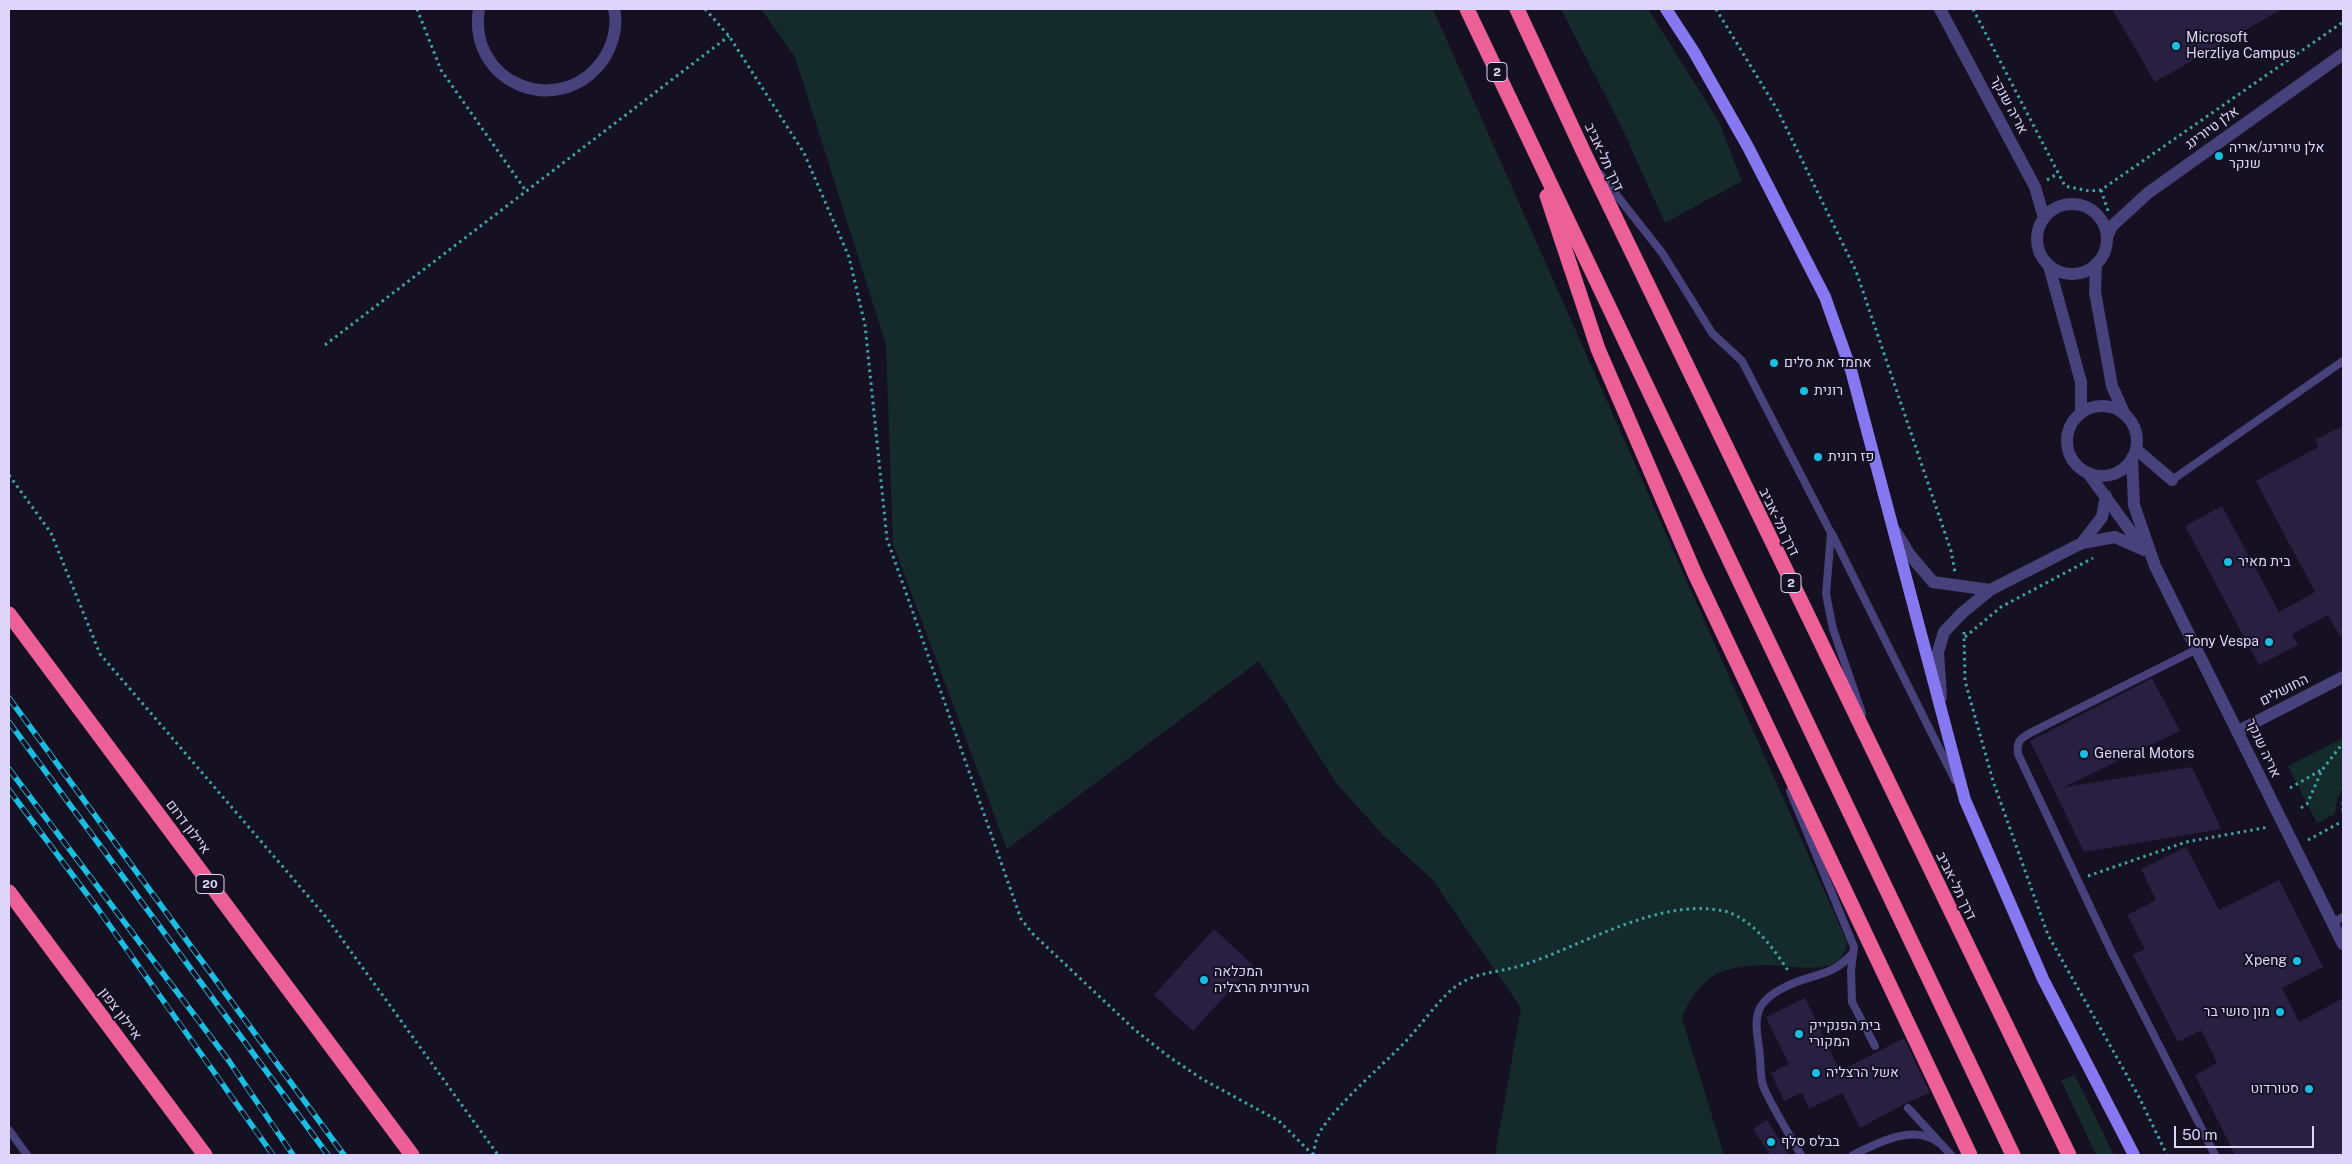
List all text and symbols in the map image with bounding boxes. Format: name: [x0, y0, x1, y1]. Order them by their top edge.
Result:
place label: Microsoft Herzliya Campus: [2186, 30, 2296, 62]
marker: Microsoft Herzliya Campus: [2170, 40, 2182, 52]
road number: 2: [1487, 62, 1507, 82]
street label: אריה שנקר: [1987, 73, 2031, 137]
street label: אלן טיורינג: [2182, 103, 2242, 153]
street label: דרך תל-אביב: [1581, 120, 1627, 194]
place label: אלן טיורינג/אריה שנקר: [2229, 140, 2324, 172]
marker: אלן טיורינג/אריה שנקר: [2213, 150, 2225, 162]
place label: אחמד את סלים: [1784, 355, 1871, 371]
marker: אחמד את סלים: [1768, 357, 1780, 369]
place label: רונית: [1814, 383, 1843, 399]
marker: רונית: [1798, 385, 1810, 397]
place label: פז רונית: [1828, 449, 1874, 465]
marker: פז רונית: [1812, 451, 1824, 463]
street label: דרך תל-אביב: [1755, 485, 1803, 559]
place label: בית מאיר: [2238, 554, 2291, 570]
marker: בית מאיר: [2222, 556, 2234, 568]
road number: 2: [1781, 574, 1801, 592]
place label: Tony Vespa: [2185, 634, 2259, 650]
marker: Tony Vespa: [2263, 636, 2275, 648]
street label: החושלים: [2257, 671, 2311, 709]
street label: אריה שנקר: [2242, 716, 2284, 780]
place label: General Motors: [2094, 746, 2194, 762]
marker: General Motors: [2078, 748, 2090, 760]
street label: איילון דרום: [162, 797, 214, 857]
street label: דרך תל-אביב: [1932, 849, 1980, 923]
road number: 20: [196, 874, 224, 894]
place label: Xpeng: [2244, 953, 2287, 969]
marker: Xpeng: [2291, 955, 2303, 967]
place label: המכלאה העירונית הרצליה: [1214, 964, 1309, 996]
marker: המכלאה העירונית הרצליה: [1198, 974, 1210, 986]
street label: איילון צפון: [95, 985, 145, 1043]
place label: מון סושי בר: [2204, 1004, 2270, 1020]
marker: מון סושי בר: [2274, 1006, 2286, 1018]
place label: בית הפנקייק המקורי: [1809, 1018, 1881, 1050]
marker: בית הפנקייק המקורי: [1793, 1028, 1805, 1040]
place label: אשל הרצליה: [1826, 1065, 1899, 1081]
marker: אשל הרצליה: [1810, 1067, 1822, 1079]
place label: סטורדוט: [2250, 1081, 2299, 1097]
marker: סטורדוט: [2303, 1083, 2315, 1095]
scale bar: [2177, 1116, 2317, 1148]
text: 50 m: [2182, 1126, 2217, 1143]
place label: בבלס סלף: [1781, 1134, 1840, 1150]
marker: בבלס סלף: [1765, 1136, 1777, 1148]

